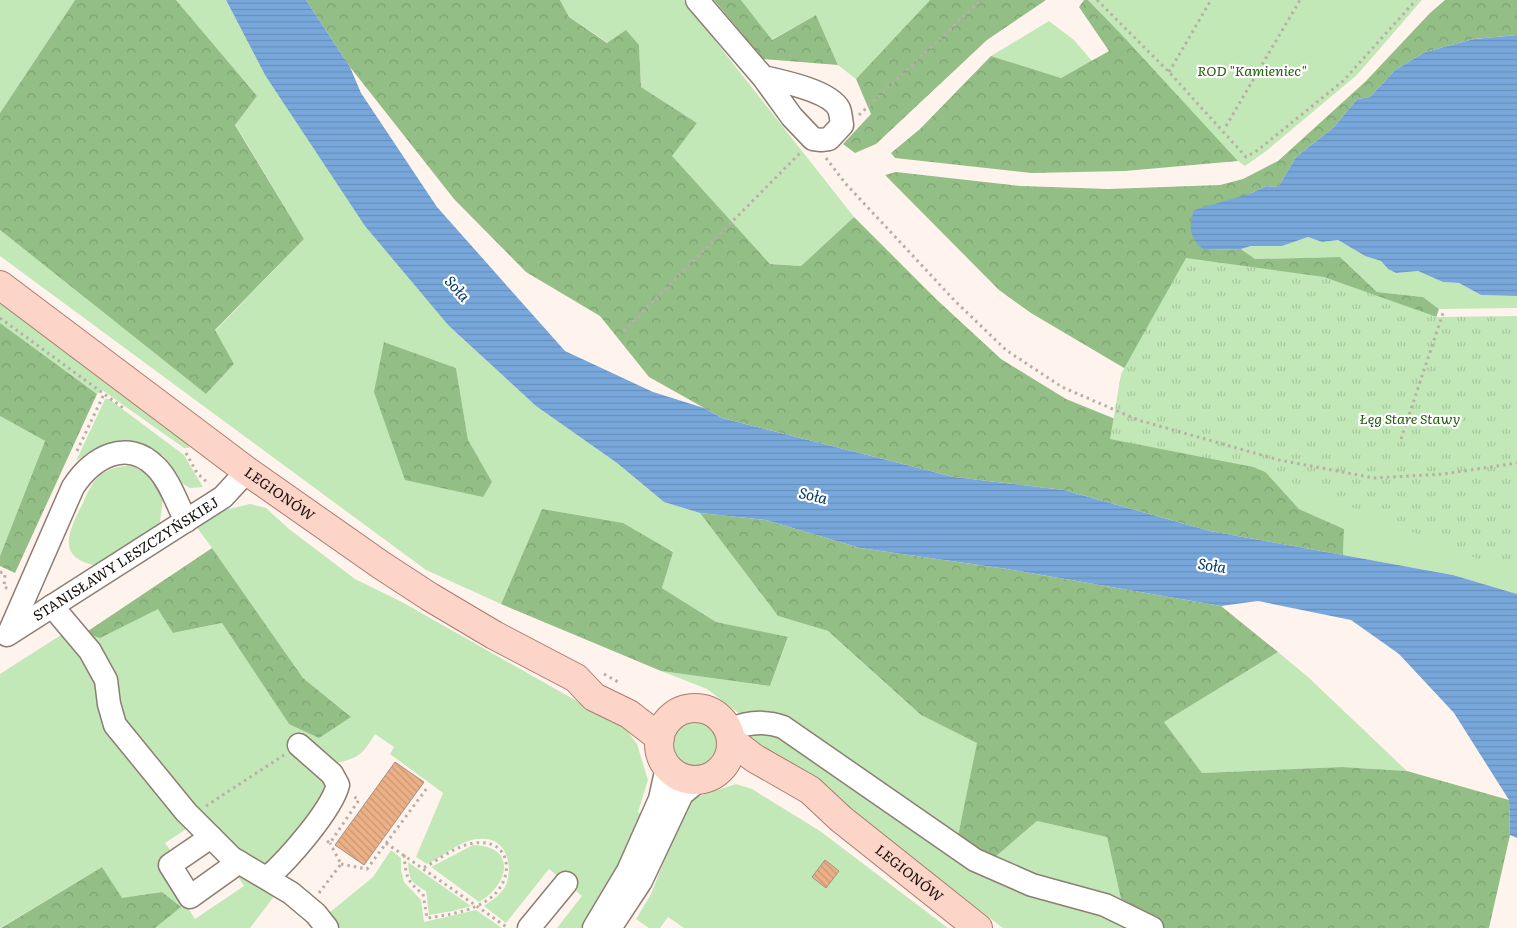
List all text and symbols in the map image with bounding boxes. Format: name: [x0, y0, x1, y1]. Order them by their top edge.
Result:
park label: ROD "Kamieniec": [1197, 60, 1307, 80]
water label: Soła: [440, 270, 476, 307]
park label: Łęg Stare Stawy: [1360, 408, 1460, 428]
street label: LEGIONÓW: [241, 461, 319, 525]
water label: Soła: [797, 480, 830, 509]
street label: STANISŁAWY LESZCZYŃSKIEJ: [29, 491, 222, 625]
water label: Soła: [1196, 551, 1229, 578]
street label: LEGIONÓW: [872, 839, 948, 906]

